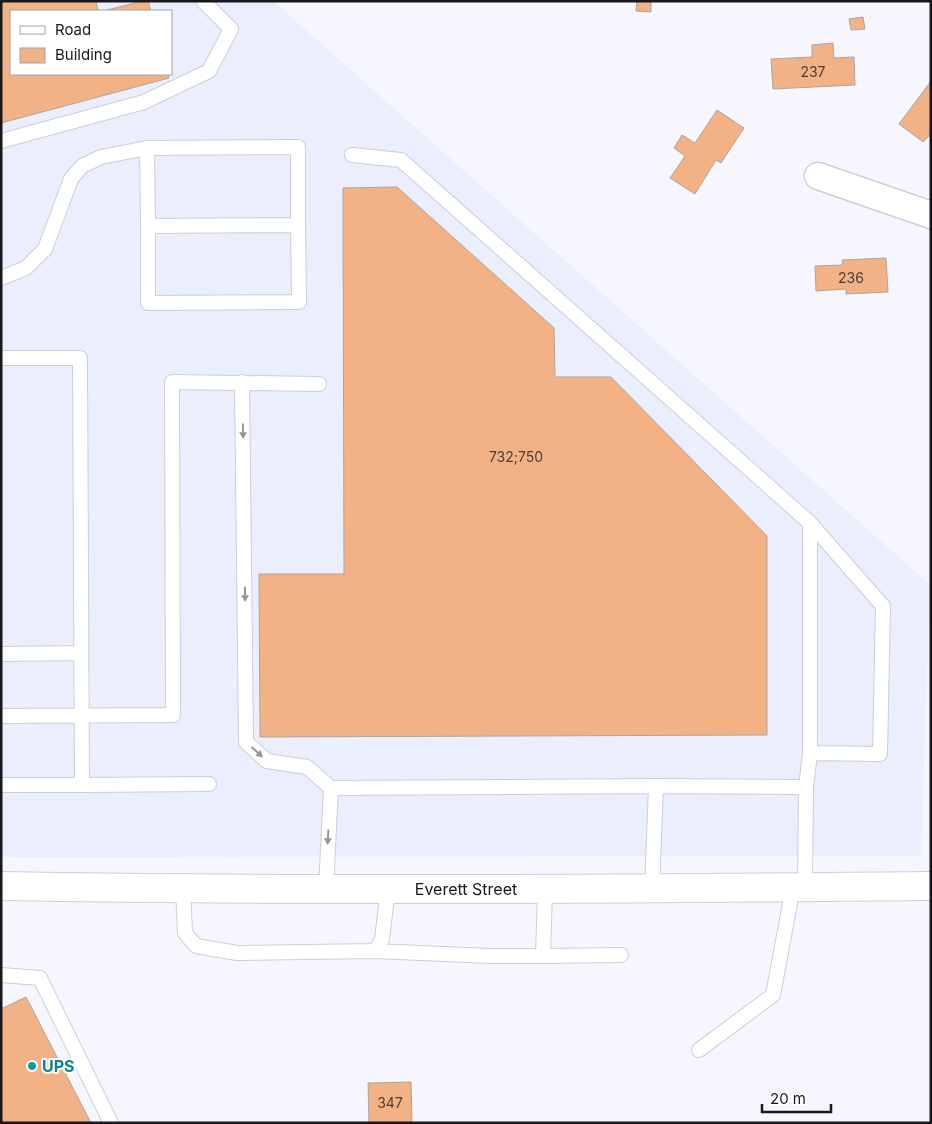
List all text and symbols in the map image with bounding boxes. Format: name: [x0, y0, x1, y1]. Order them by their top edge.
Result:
legend: [10, 10, 172, 75]
text: Road: [55, 20, 91, 39]
text: Building: [55, 45, 112, 64]
house number: 237: [800, 63, 826, 80]
house number: 236: [838, 269, 864, 286]
one-way arrow: [239, 423, 247, 439]
house number: 732;750: [489, 448, 543, 465]
one-way arrow: [241, 586, 249, 602]
one-way arrow: [250, 746, 262, 758]
one-way arrow: [324, 829, 332, 845]
street label: Everett Street: [415, 879, 517, 899]
place label: UPS: [42, 1056, 75, 1076]
marker: UPS: [26, 1060, 38, 1072]
scale bar: [762, 1082, 831, 1114]
text: 20 m: [770, 1089, 806, 1108]
house number: 347: [377, 1094, 403, 1111]

